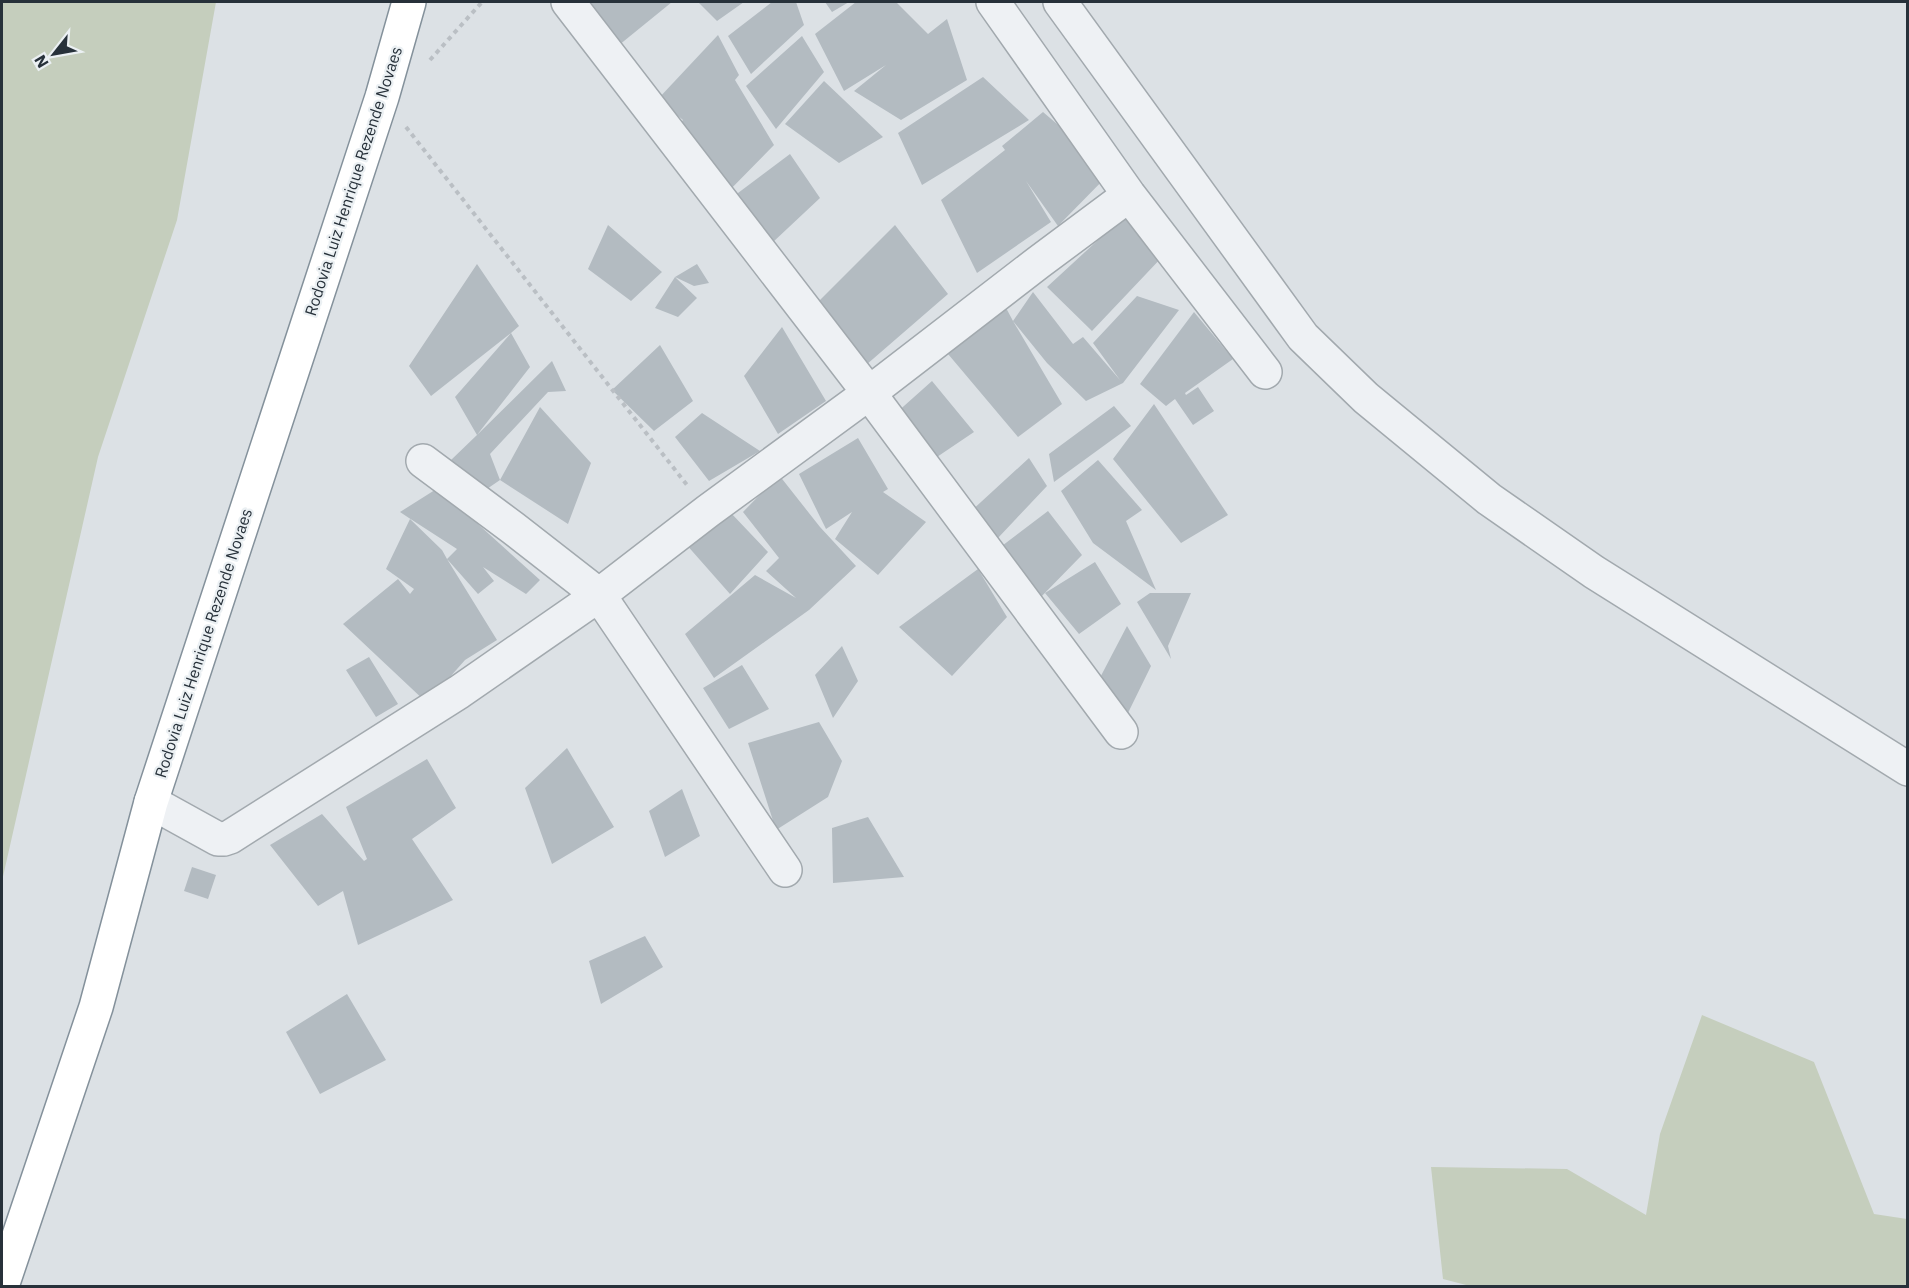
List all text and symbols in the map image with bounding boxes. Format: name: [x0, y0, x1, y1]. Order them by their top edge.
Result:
north arrow: [24, 24, 84, 84]
street label: Rodovia Luiz Henrique Rezende Novaes: [300, 44, 406, 318]
text: N: [30, 52, 53, 72]
street label: Rodovia Luiz Henrique Rezende Novaes: [150, 506, 256, 780]

